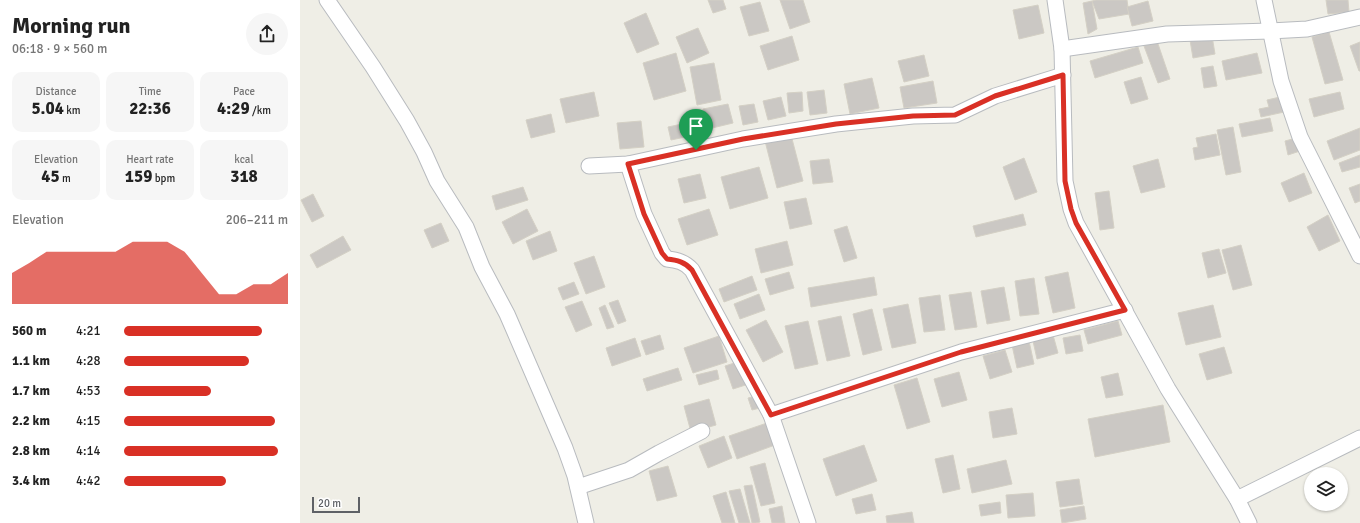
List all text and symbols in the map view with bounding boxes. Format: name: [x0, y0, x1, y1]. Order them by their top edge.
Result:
text: Morning run: [12, 12, 131, 39]
button: share: [246, 13, 288, 55]
text: 06:18 · 9 × 560 m: [12, 41, 107, 57]
text: Distance: [36, 85, 76, 98]
text: Time: [139, 85, 161, 98]
text: Pace: [233, 85, 255, 98]
text: 5.04: [31, 98, 64, 119]
text: 22:36: [129, 98, 171, 119]
text: 4:29: [217, 98, 250, 119]
text: km: [64, 104, 81, 117]
text: /km: [250, 104, 271, 117]
pin: [679, 109, 713, 150]
icon: arrive: [685, 115, 707, 137]
text: Elevation: [34, 153, 78, 166]
text: Heart rate: [126, 153, 174, 166]
text: kcal: [234, 153, 254, 166]
text: 45: [41, 166, 60, 187]
text: 159: [125, 166, 152, 187]
text: 318: [230, 166, 258, 187]
text: m: [60, 172, 71, 185]
text: bpm: [152, 172, 175, 185]
text: Elevation: [12, 212, 64, 228]
text: 206–211 m: [226, 212, 288, 228]
text: 560 m: [12, 323, 46, 339]
text: 4:21: [76, 323, 101, 339]
text: 1.1 km: [12, 353, 50, 369]
text: 4:28: [76, 353, 101, 369]
text: 1.7 km: [12, 383, 50, 399]
text: 4:53: [76, 383, 101, 399]
text: 2.2 km: [12, 413, 50, 429]
text: 4:15: [76, 413, 101, 429]
text: 2.8 km: [12, 443, 50, 459]
text: 4:14: [76, 443, 101, 459]
map controls: [1304, 467, 1348, 511]
button: layers: [1304, 467, 1348, 511]
text: 3.4 km: [12, 473, 50, 489]
text: 4:42: [76, 473, 101, 489]
scale bar: [312, 495, 360, 514]
text: 20 m: [318, 497, 341, 510]

